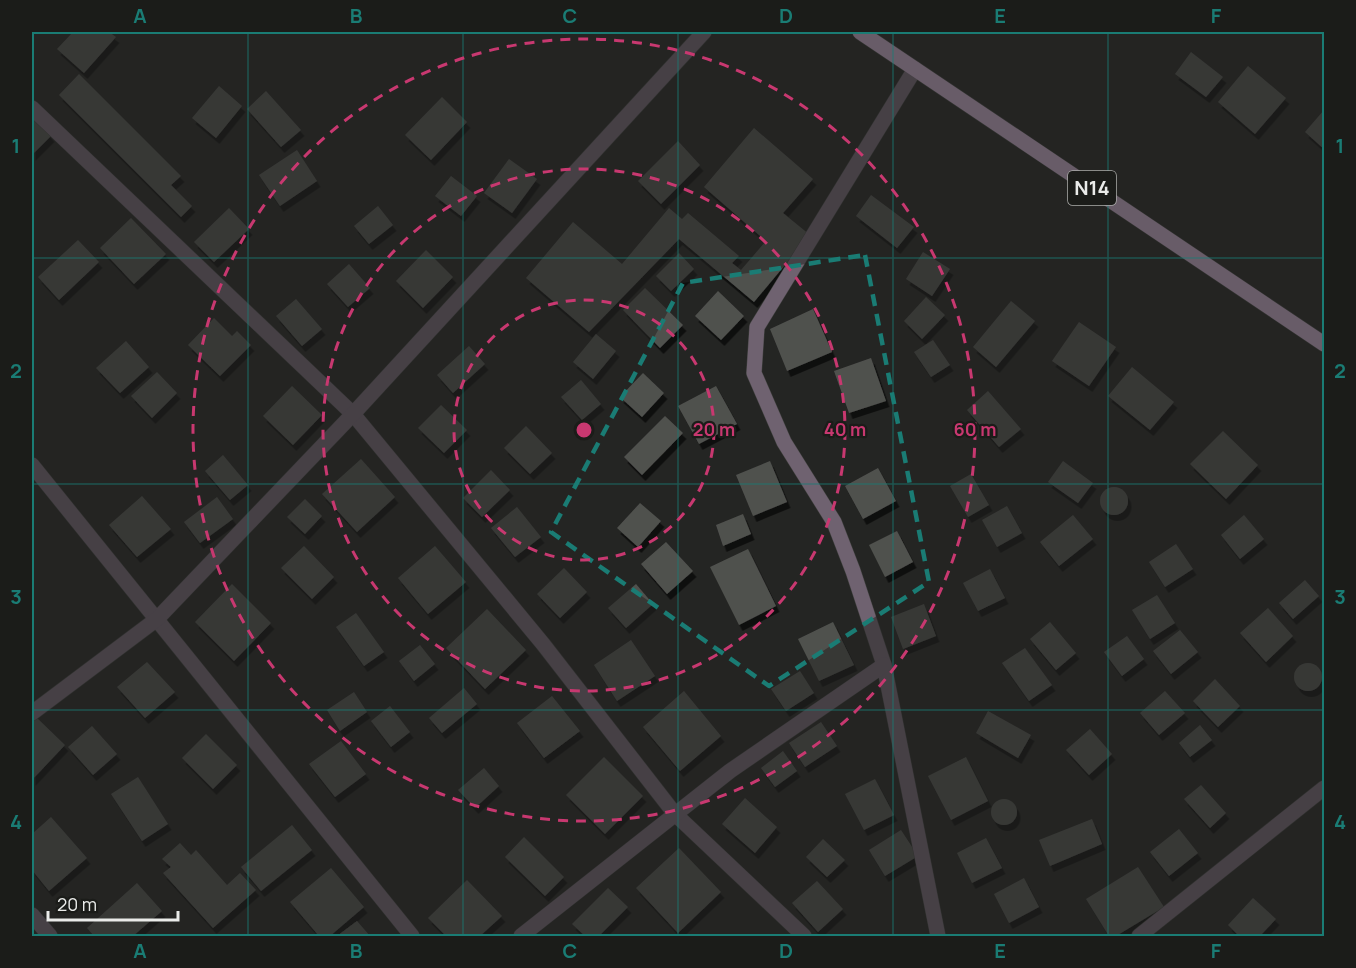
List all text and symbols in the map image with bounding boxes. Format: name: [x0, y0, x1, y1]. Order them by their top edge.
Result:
text: A: [133, 2, 147, 29]
text: B: [350, 2, 363, 29]
text: C: [563, 2, 577, 29]
text: D: [779, 2, 793, 29]
text: E: [994, 2, 1006, 29]
text: F: [1211, 2, 1222, 29]
text: 1: [12, 132, 20, 159]
text: 1: [1336, 132, 1344, 159]
road number: N14: [1068, 171, 1116, 205]
text: 2: [10, 357, 22, 384]
text: 2: [1334, 357, 1346, 384]
text: 20 m: [693, 417, 735, 441]
text: 40 m: [824, 417, 866, 441]
text: 60 m: [954, 417, 996, 441]
centre of rings: [574, 420, 594, 440]
text: 3: [10, 583, 22, 610]
text: 3: [1334, 583, 1346, 610]
text: 4: [10, 808, 22, 835]
text: 4: [1334, 808, 1346, 835]
scale bar: [48, 884, 178, 922]
text: 20 m: [57, 892, 97, 916]
text: A: [133, 937, 147, 964]
text: B: [350, 937, 363, 964]
text: C: [563, 937, 577, 964]
text: D: [779, 937, 793, 964]
text: E: [994, 937, 1006, 964]
text: F: [1211, 937, 1222, 964]

